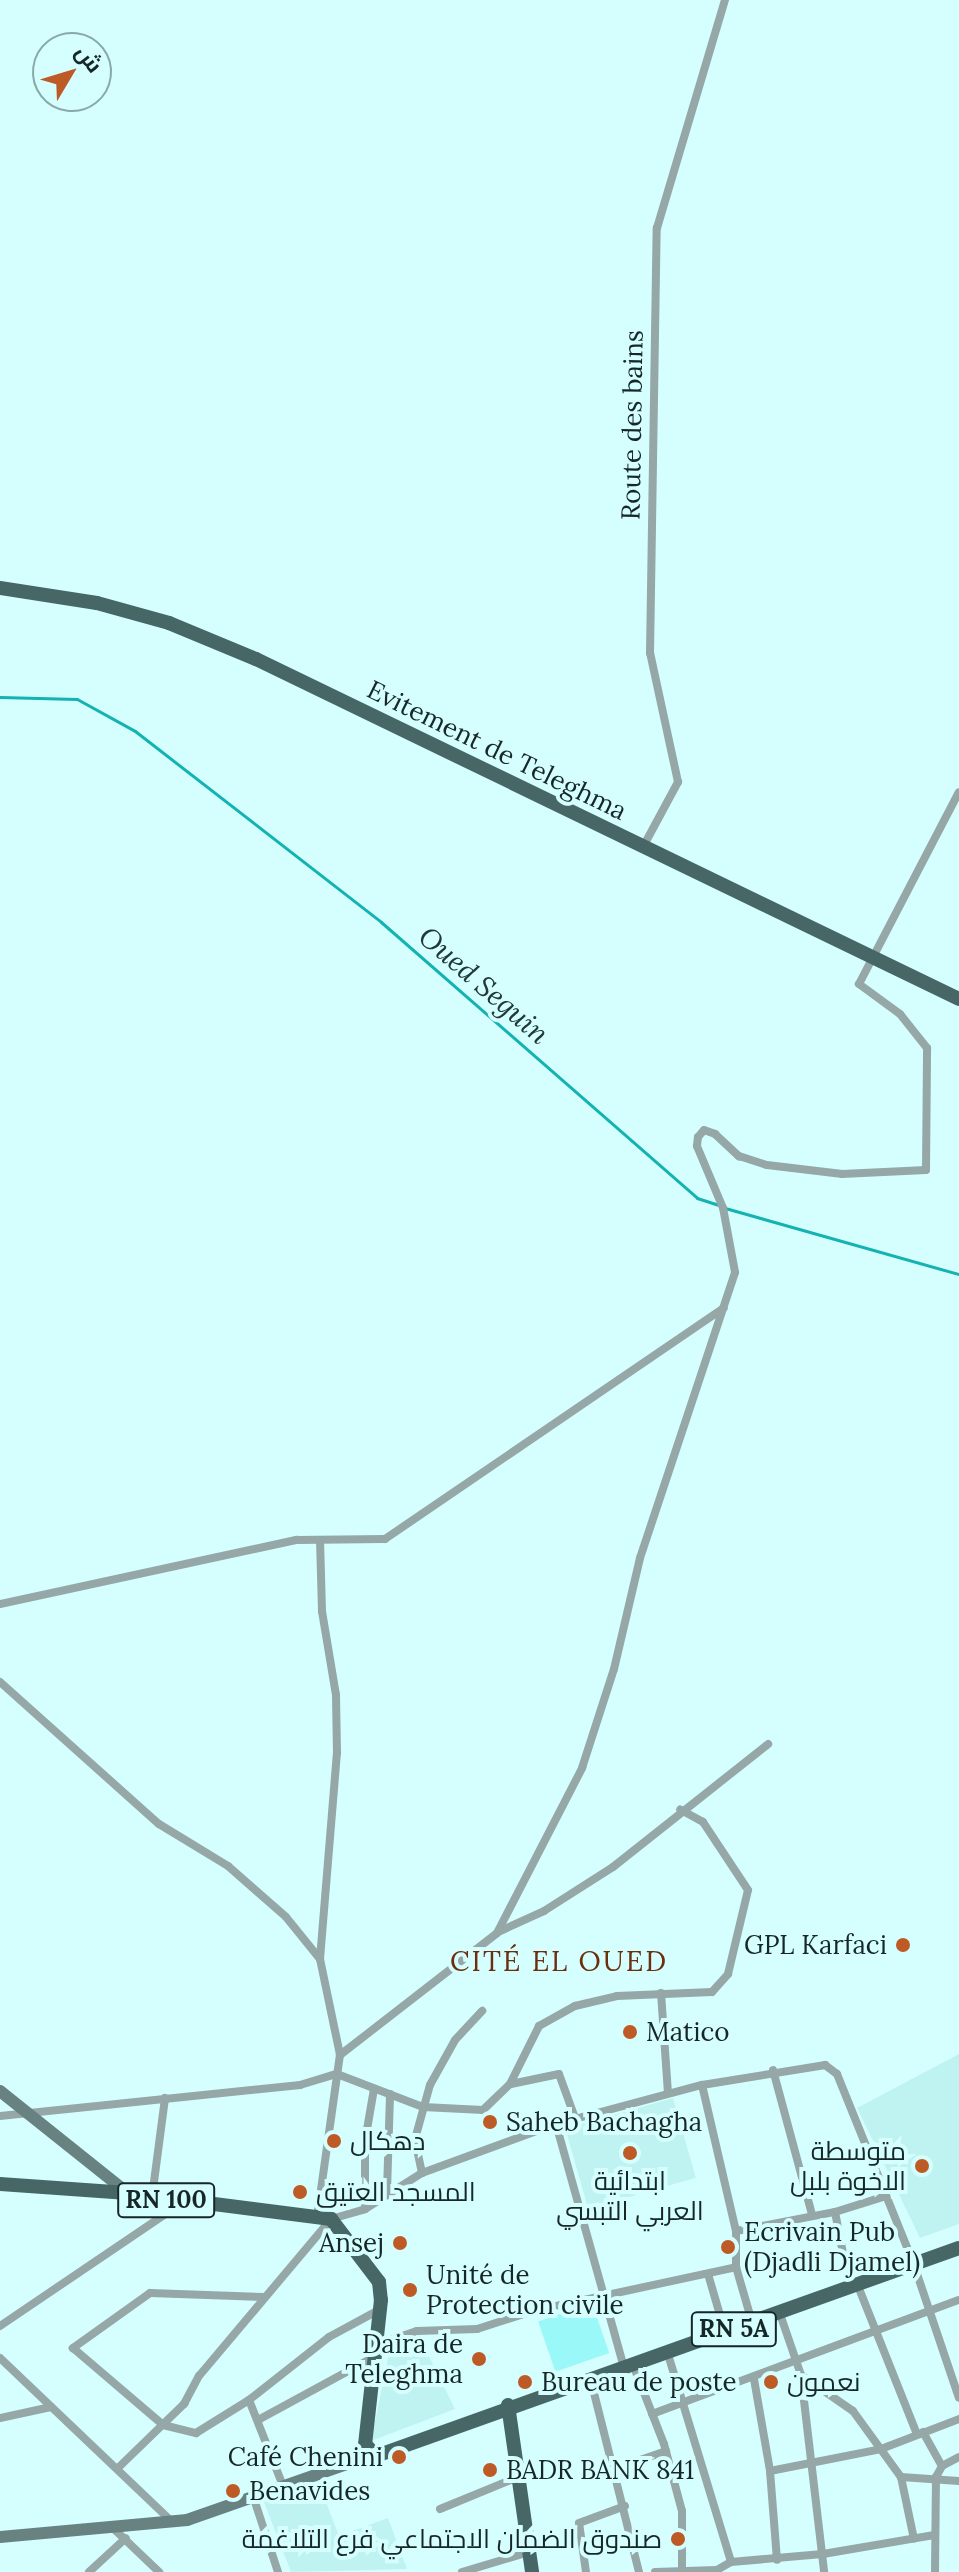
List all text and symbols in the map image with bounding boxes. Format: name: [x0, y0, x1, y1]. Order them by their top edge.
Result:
north arrow: [32, 32, 112, 112]
text: ش: [70, 39, 109, 78]
street label: Route des bains: [615, 330, 649, 520]
street label: Evitement de Teleghma: [362, 673, 632, 827]
water label: Oued Seguin: [412, 919, 556, 1051]
place label: GPL Karfaci: [744, 1929, 887, 1961]
marker: GPL Karfaci: [894, 1936, 912, 1954]
district label: CITÉ EL OUED: [450, 1944, 668, 1978]
place label: Matico: [646, 2016, 729, 2048]
marker: Matico: [621, 2023, 639, 2041]
place label: Saheb Bachagha: [506, 2106, 702, 2138]
marker: Saheb Bachagha: [481, 2113, 499, 2131]
place label: دهكال: [350, 2125, 425, 2157]
marker: دهكال: [325, 2132, 343, 2150]
place label: متوسطة الاخوة بلبل: [790, 2135, 906, 2196]
marker: ابتدائية العربي التبسي: [621, 2144, 639, 2162]
marker: متوسطة الاخوة بلبل: [913, 2157, 931, 2175]
place label: ابتدائية العربي التبسي: [556, 2165, 704, 2226]
place label: المسجد العتيق: [316, 2176, 476, 2208]
road number: RN 100: [116, 2180, 216, 2220]
marker: المسجد العتيق: [291, 2183, 309, 2201]
place label: Ecrivain Pub (Djadli Djamel): [744, 2216, 920, 2278]
place label: Ansej: [319, 2227, 384, 2259]
marker: Ansej: [391, 2234, 409, 2252]
marker: Ecrivain Pub (Djadli Djamel): [719, 2238, 737, 2256]
place label: Unité de Protection civile: [426, 2259, 624, 2320]
marker: Unité de Protection civile: [401, 2281, 419, 2299]
road number: RN 5A: [690, 2309, 778, 2349]
place label: Daira de Teleghma: [345, 2328, 463, 2390]
marker: Daira de Teleghma: [470, 2350, 488, 2368]
place label: Bureau de poste: [541, 2366, 737, 2398]
place label: نعمون: [787, 2366, 860, 2398]
marker: Bureau de poste: [516, 2373, 534, 2391]
marker: نعمون: [762, 2373, 780, 2391]
place label: Café Chenini: [228, 2441, 383, 2473]
marker: Café Chenini: [390, 2448, 408, 2466]
place label: BADR BANK 841: [506, 2454, 694, 2486]
marker: BADR BANK 841: [481, 2461, 499, 2479]
place label: Benavides: [249, 2475, 370, 2507]
marker: Benavides: [224, 2482, 242, 2500]
place label: صندوق الضمان الاجتماعي فرع التلاغمة: [242, 2523, 662, 2555]
marker: صندوق الضمان الاجتماعي فرع التلاغمة: [669, 2530, 687, 2548]

